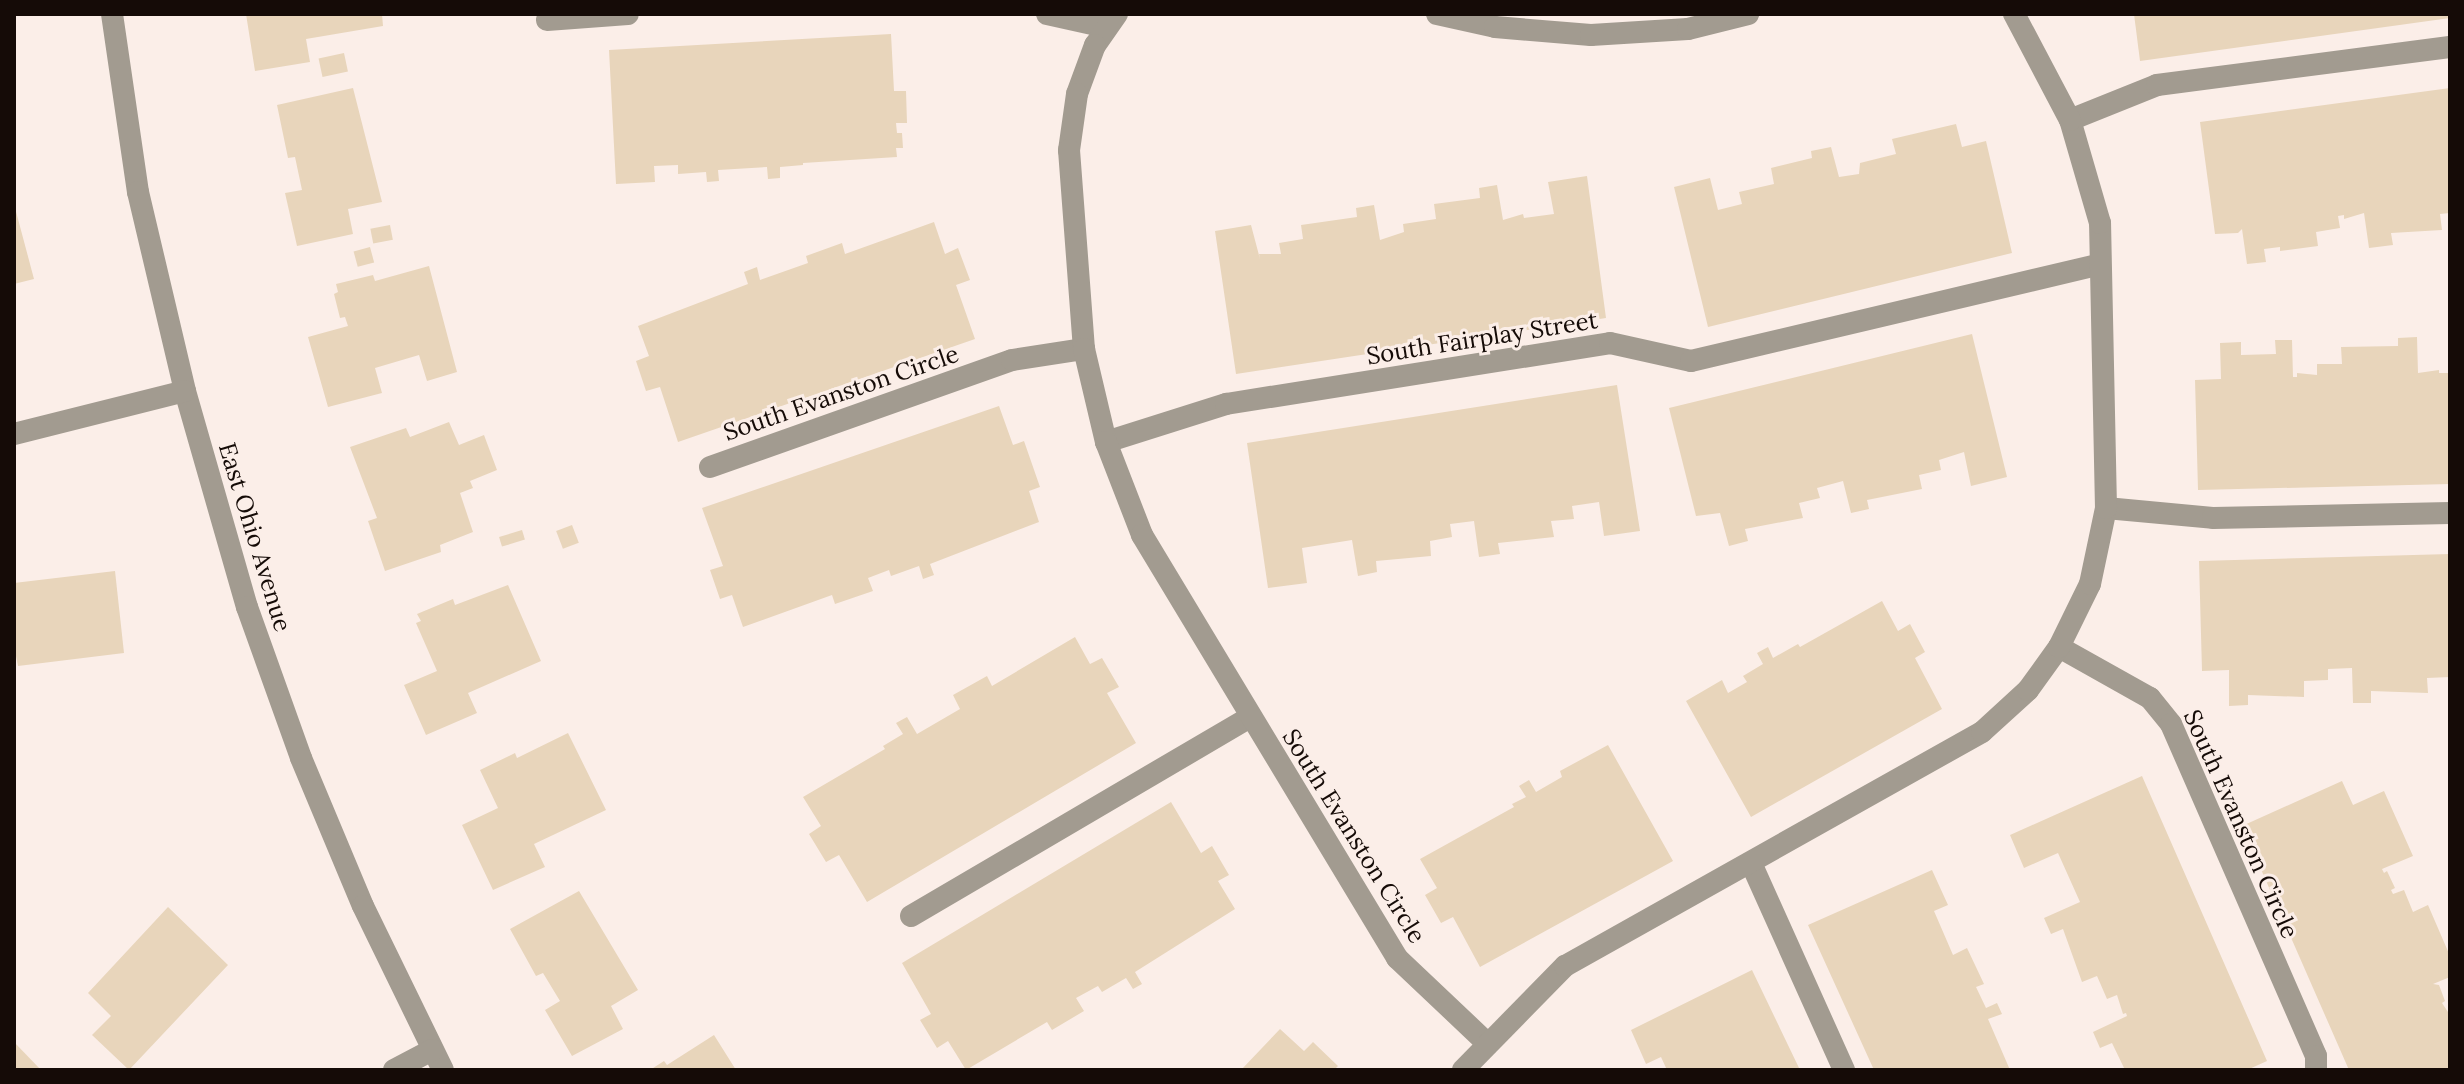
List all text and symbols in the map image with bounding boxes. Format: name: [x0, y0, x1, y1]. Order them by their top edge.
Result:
street label: South Fairplay Street: [1364, 305, 1600, 371]
street label: South Evanston Circle: [720, 339, 962, 447]
street label: East Ohio Avenue: [213, 439, 297, 635]
street label: South Evanston Circle: [2178, 705, 2304, 943]
street label: South Evanston Circle: [1276, 724, 1432, 948]

